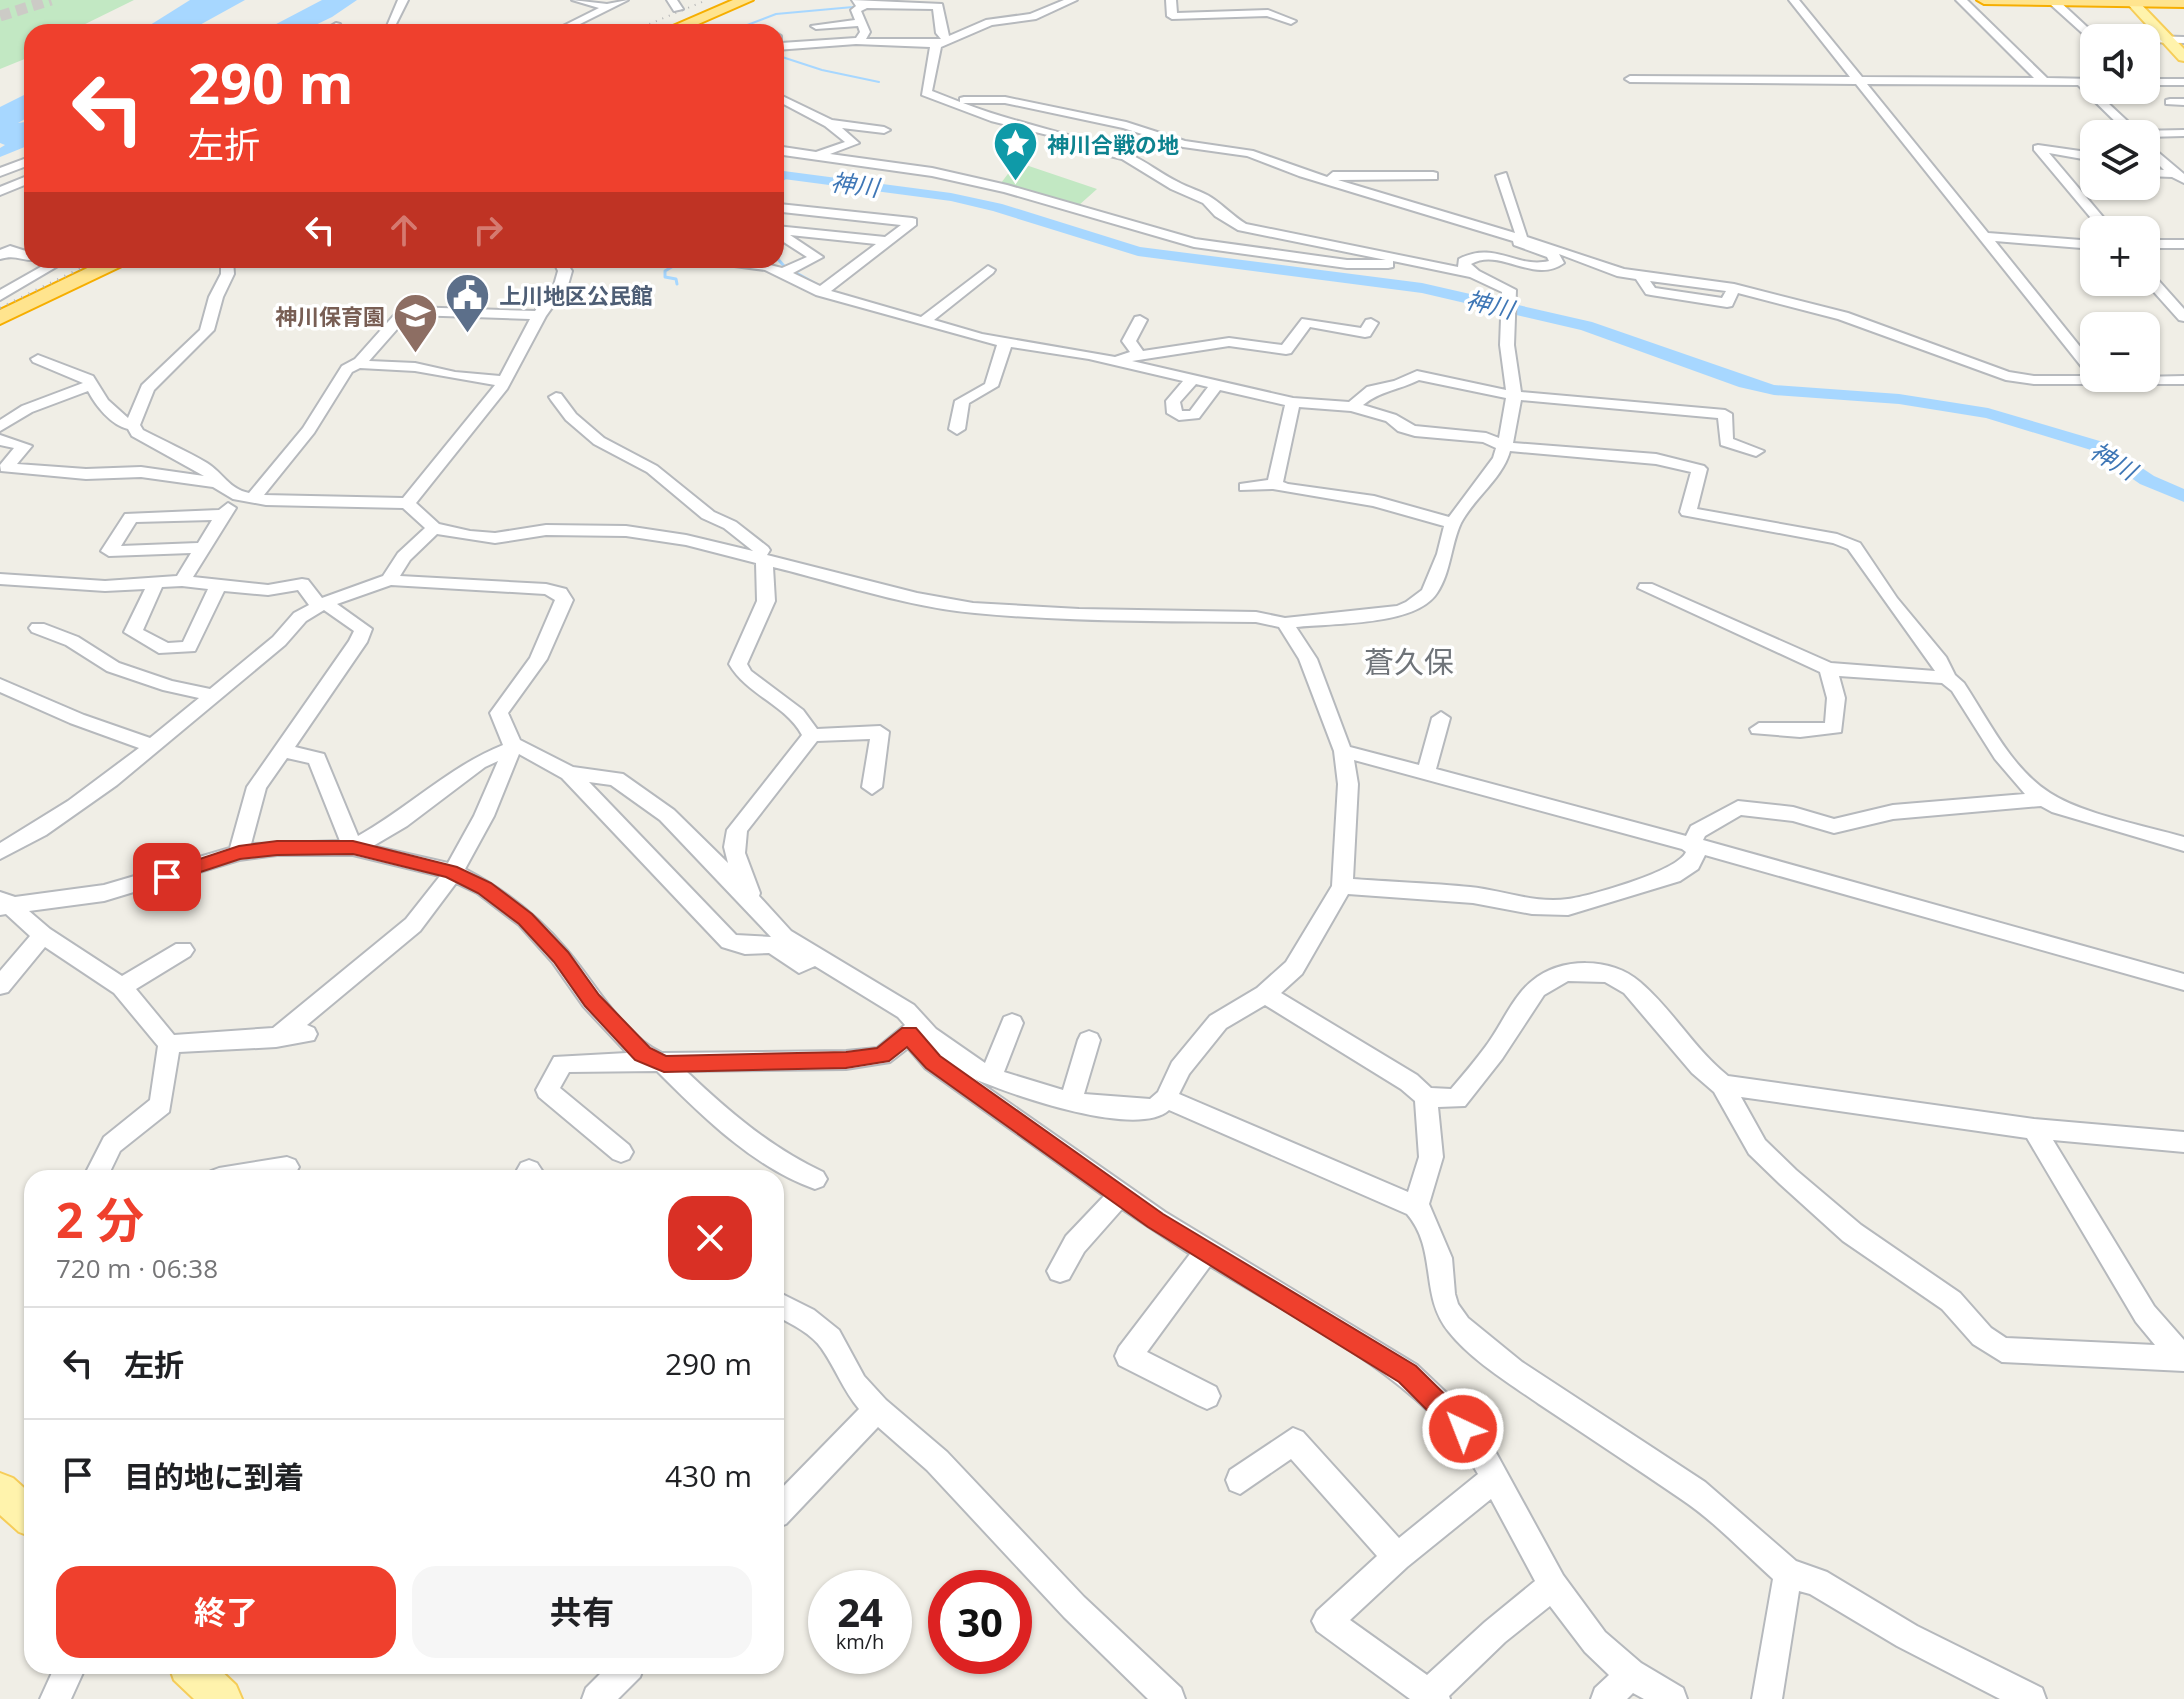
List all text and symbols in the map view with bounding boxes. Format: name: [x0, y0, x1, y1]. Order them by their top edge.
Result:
map controls: [2080, 24, 2160, 392]
button: sound: [2080, 24, 2160, 104]
text: 290 m: [188, 44, 354, 120]
icon: left: [56, 56, 160, 160]
text: 左折: [188, 120, 260, 169]
place icon: 神川合戦の地: [992, 120, 1040, 183]
button: layers: [2080, 120, 2160, 200]
place label: 神川合戦の地: [1047, 129, 1179, 159]
water label: 神川: [829, 165, 884, 204]
icon: left: [298, 208, 342, 252]
icon: ahead: [382, 208, 426, 252]
icon: right: [466, 208, 510, 252]
button: +: [2080, 216, 2160, 296]
public building icon: 上川地区公民館: [444, 271, 492, 334]
place label: 上川地区公民館: [499, 280, 653, 310]
water label: 神川: [1463, 283, 1520, 326]
school or university icon: 神川保育園: [392, 292, 440, 355]
place label: 神川保育園: [275, 301, 385, 331]
button: −: [2080, 312, 2160, 392]
water label: 神川: [2085, 433, 2146, 488]
district label: 蒼久保: [1364, 641, 1454, 682]
pin: [133, 843, 201, 911]
icon: arrive: [145, 855, 189, 899]
text: 2 分: [56, 1187, 144, 1252]
button: close: [668, 1196, 752, 1280]
text: 720 m · 06:38: [56, 1250, 218, 1286]
icon: left: [56, 1341, 100, 1385]
text: 290 m: [665, 1343, 752, 1384]
text: 左折: [124, 1344, 184, 1385]
position arrow: [1421, 1387, 1505, 1471]
icon: arrive: [56, 1453, 100, 1497]
text: 430 m: [665, 1455, 752, 1496]
text: 目的地に到着: [124, 1456, 304, 1497]
button: 終了: [56, 1566, 396, 1658]
button: 共有: [412, 1566, 752, 1658]
speed limit sign: 30: [928, 1570, 1032, 1674]
text: 24: [837, 1584, 883, 1639]
text: km/h: [836, 1628, 884, 1655]

